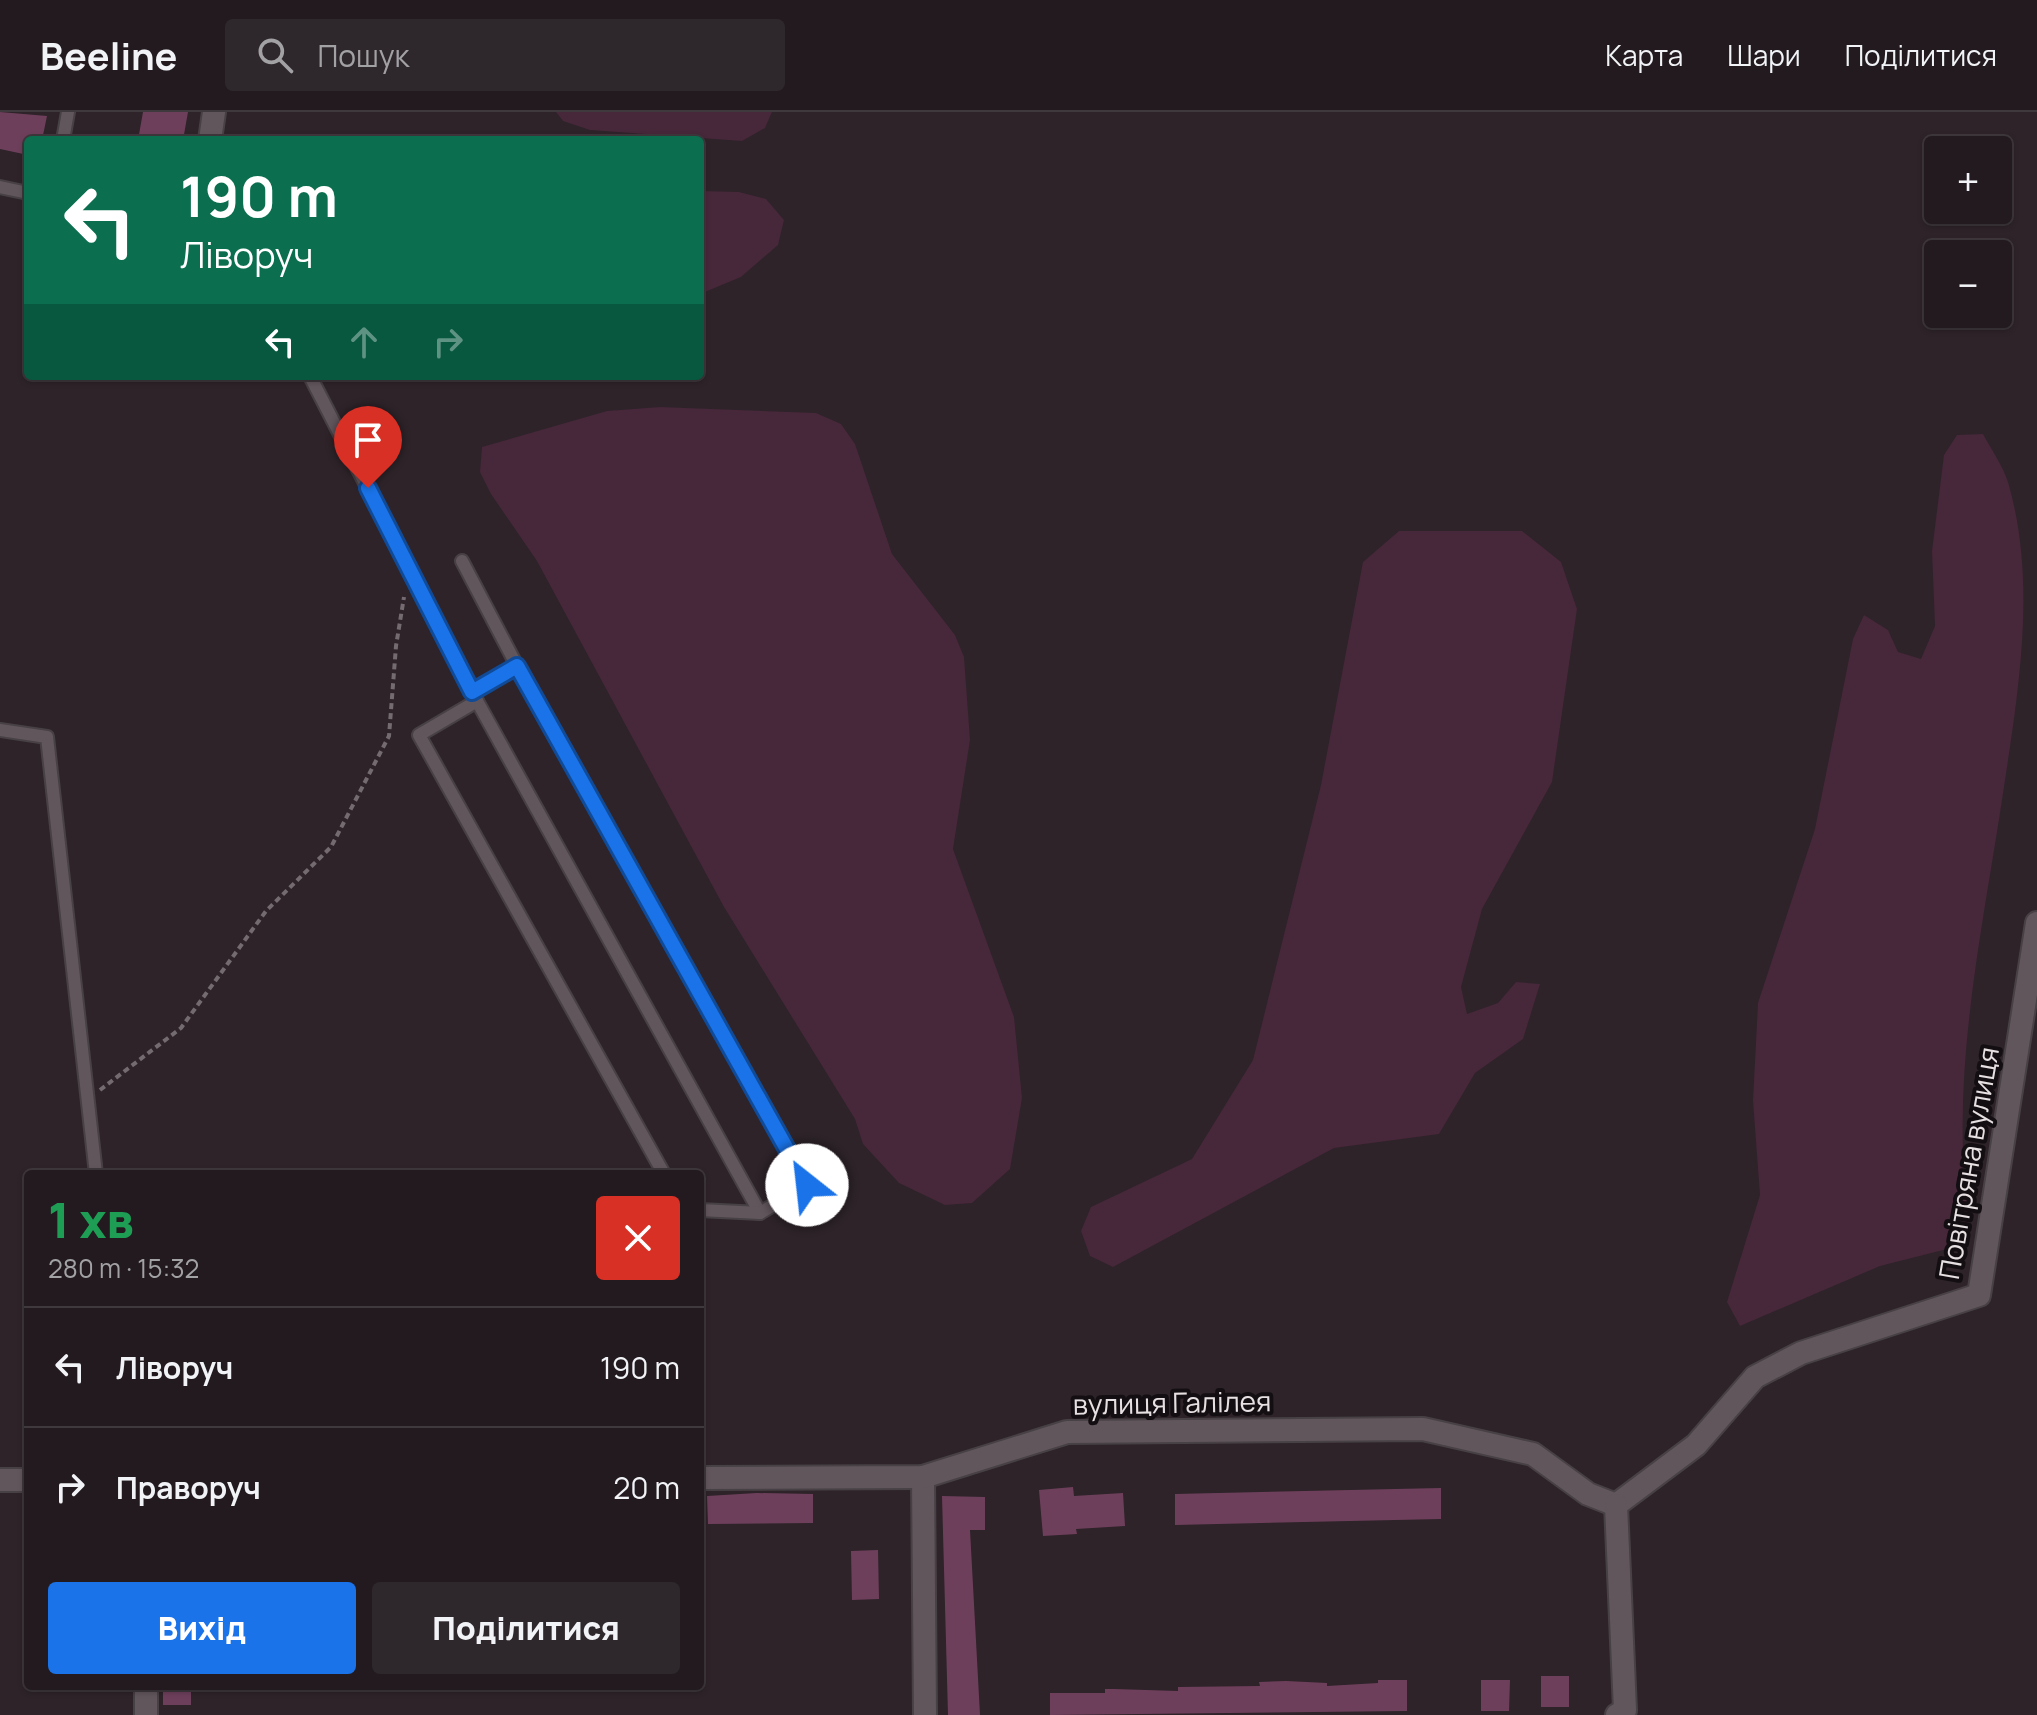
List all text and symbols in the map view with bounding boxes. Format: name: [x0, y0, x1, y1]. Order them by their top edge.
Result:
search box: [225, 19, 785, 91]
text: Beeline: [40, 29, 177, 81]
icon: search: [253, 33, 297, 77]
text: Пошук: [317, 35, 409, 76]
text: Карта: [1605, 36, 1683, 74]
text: Шари: [1727, 36, 1801, 74]
text: Поділитися: [1845, 36, 1997, 74]
map controls: [1924, 136, 2012, 328]
button: +: [1924, 136, 2012, 224]
text: 190 m: [180, 157, 338, 234]
icon: left: [48, 168, 152, 272]
text: Ліворуч: [180, 230, 313, 279]
button: −: [1924, 240, 2012, 328]
icon: left: [258, 320, 302, 364]
icon: ahead: [342, 320, 386, 364]
icon: right: [426, 320, 470, 364]
pin: [334, 406, 402, 488]
icon: arrive: [346, 418, 390, 462]
street label: Повітряна вулиця: [1929, 1044, 2007, 1282]
position arrow: [765, 1143, 849, 1227]
text: 1 хв: [48, 1187, 134, 1252]
button: close: [596, 1196, 680, 1280]
text: 280 m · 15:32: [48, 1250, 199, 1286]
icon: left: [48, 1345, 92, 1389]
text: Ліворуч: [116, 1347, 233, 1388]
text: 190 m: [600, 1347, 680, 1388]
street label: вулиця Галілея: [1072, 1381, 1272, 1423]
icon: right: [48, 1465, 92, 1509]
text: Праворуч: [116, 1467, 261, 1508]
text: 20 m: [613, 1467, 680, 1508]
button: Вихід: [48, 1582, 356, 1674]
button: Поділитися: [372, 1582, 680, 1674]

